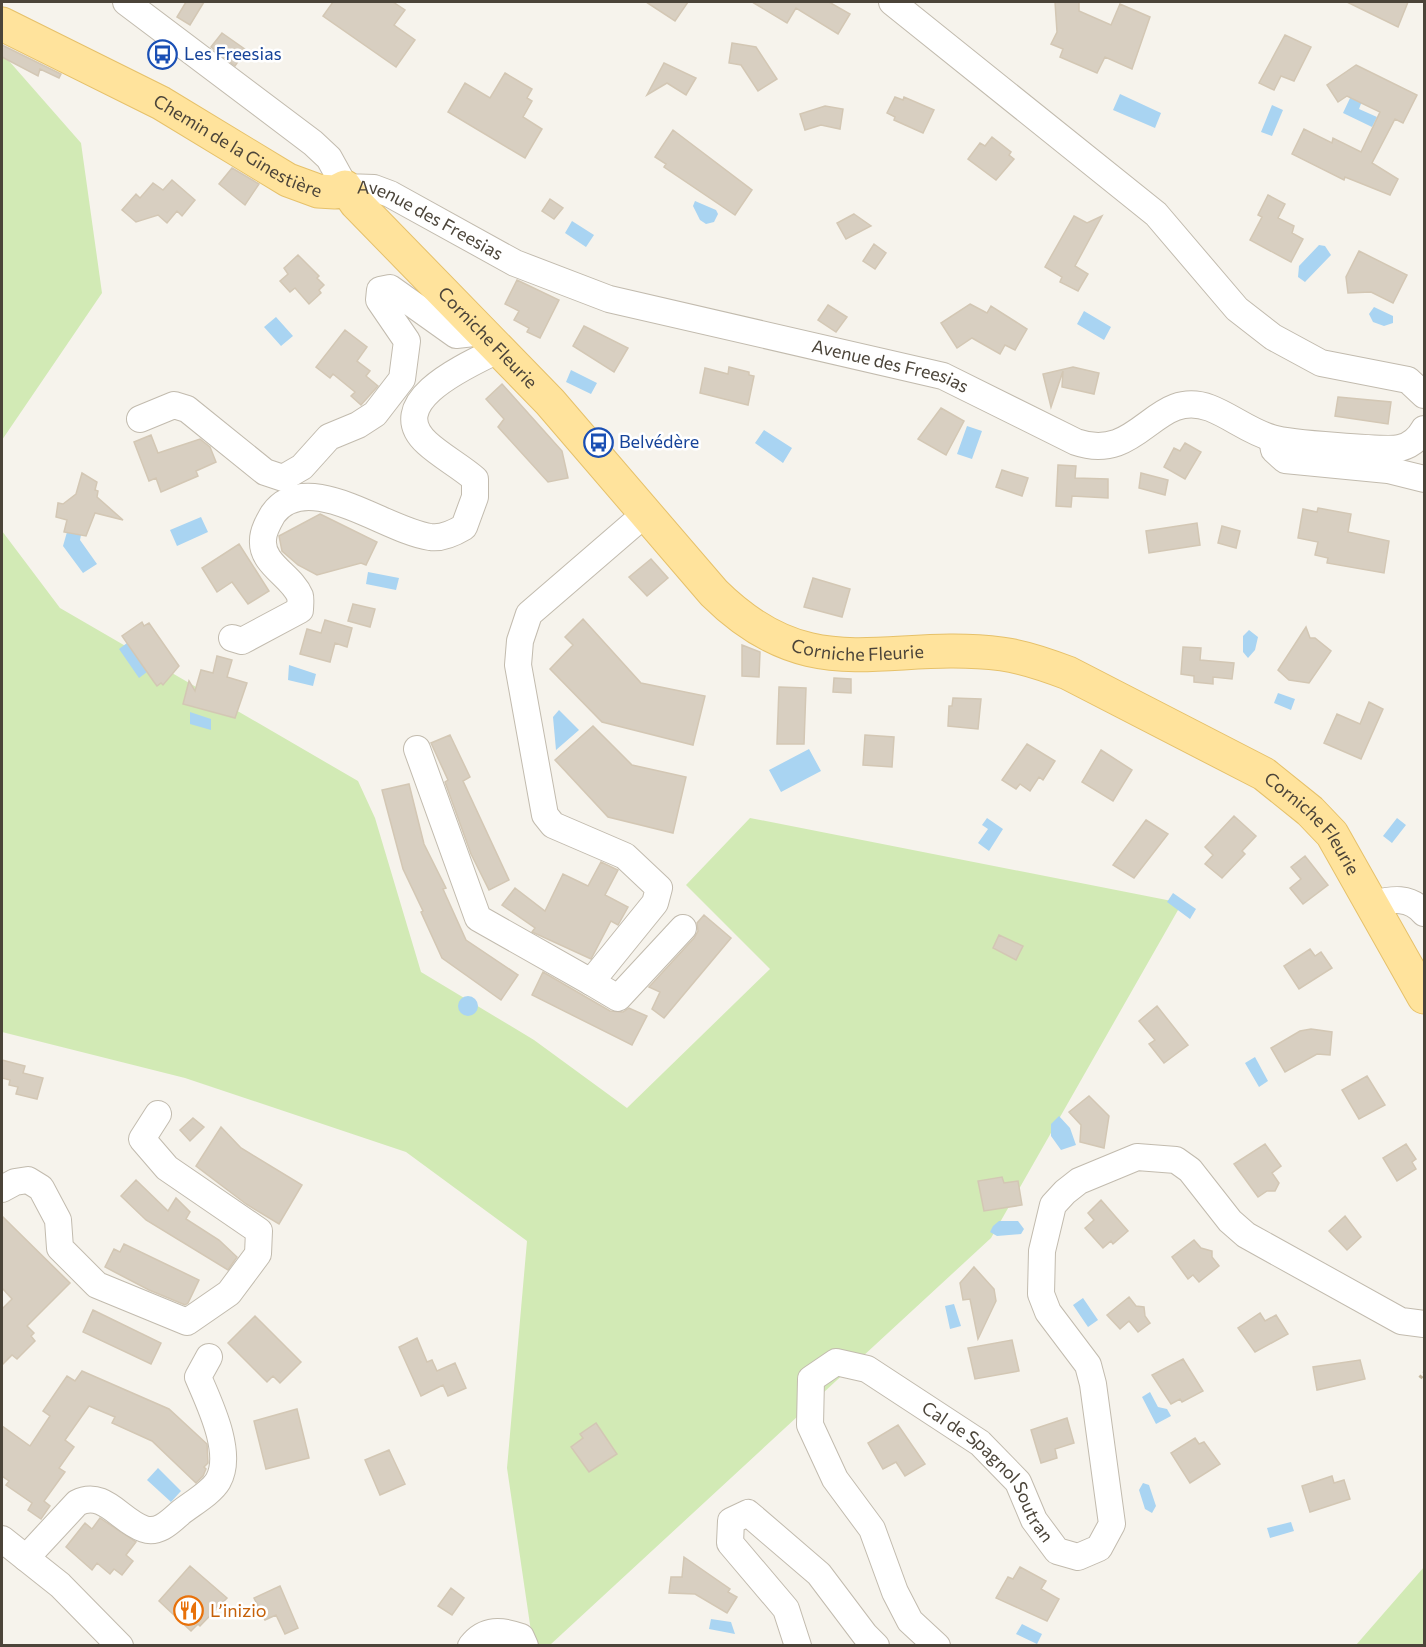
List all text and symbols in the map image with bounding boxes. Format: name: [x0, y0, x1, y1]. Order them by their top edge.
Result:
bus stop icon: Les Freesias: [147, 38, 179, 70]
place label: Les Freesias: [184, 42, 282, 64]
street label: Chemin de la Ginestière: [150, 89, 325, 202]
street label: Avenue des Freesias: [357, 175, 507, 264]
street label: Corniche Fleurie: [434, 282, 543, 393]
street label: Avenue des Freesias: [810, 334, 973, 397]
bus stop icon: Belvédère: [582, 426, 614, 458]
place label: Belvédère: [619, 430, 699, 452]
street label: Corniche Fleurie: [789, 633, 924, 665]
street label: Corniche Fleurie: [1260, 767, 1365, 879]
street label: Cal de Spagnol Soutran: [918, 1396, 1059, 1546]
restaurant icon: L’inizio: [173, 1595, 205, 1627]
place label: L’inizio: [210, 1599, 267, 1621]

